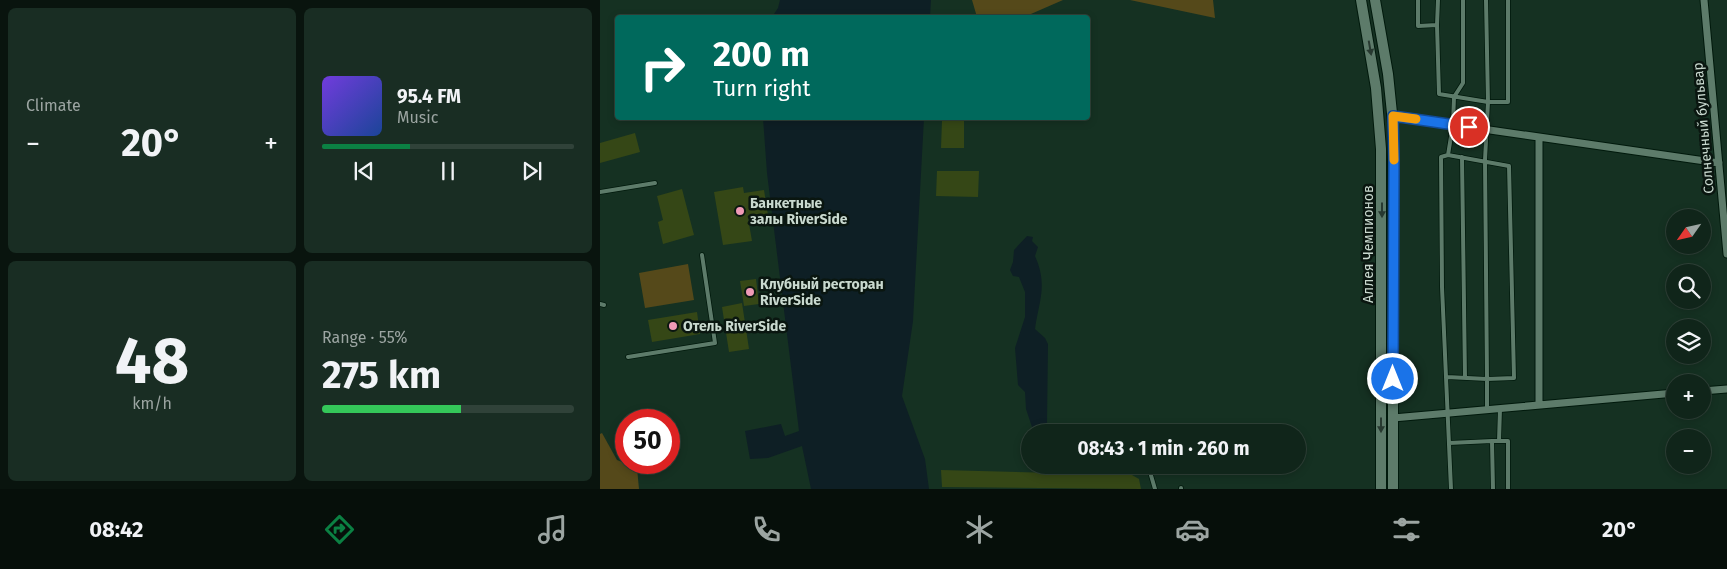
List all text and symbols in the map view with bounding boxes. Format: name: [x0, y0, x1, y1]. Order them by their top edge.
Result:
text: 200 m: [713, 33, 810, 75]
icon: right: [630, 35, 695, 100]
one-way arrow: [1366, 40, 1374, 56]
street label: Солнечный бульвар: [1689, 62, 1718, 194]
text: Turn right: [713, 75, 810, 102]
text: 95.4 FM: [397, 85, 461, 108]
text: Climate: [26, 96, 81, 115]
pin: [1448, 106, 1490, 148]
text: Music: [397, 108, 438, 127]
icon: arrive: [1455, 113, 1483, 141]
text: 20°: [121, 120, 183, 166]
text: −: [26, 127, 40, 160]
text: +: [264, 127, 278, 160]
icon: previous: [350, 157, 378, 185]
icon: pause: [434, 157, 462, 185]
icon: next: [518, 157, 546, 185]
street label: Аллея Чемпионов: [1360, 185, 1377, 303]
place label: Банкетные залы RiverSide: [750, 195, 848, 228]
one-way arrow: [1378, 202, 1386, 218]
marker: Банкетные залы RiverSide: [734, 205, 746, 217]
north arrow: [1666, 209, 1711, 254]
map controls: [1666, 209, 1711, 474]
button: search: [1666, 264, 1711, 309]
place label: Клубный ресторан RiverSide: [760, 276, 884, 309]
marker: Клубный ресторан RiverSide: [744, 286, 756, 298]
place label: Отель RiverSide: [683, 318, 786, 335]
button: layers: [1666, 319, 1711, 364]
marker: Отель RiverSide: [667, 320, 679, 332]
text: 48: [115, 322, 189, 400]
text: Range · 55%: [322, 328, 408, 347]
text: 275 km: [322, 352, 441, 398]
position arrow: [1366, 352, 1418, 404]
button: +: [1666, 374, 1711, 419]
text: km/h: [132, 394, 172, 413]
speed limit sign: 50: [615, 409, 680, 474]
one-way arrow: [1377, 417, 1385, 433]
button: −: [1666, 429, 1711, 474]
text: 08:43 · 1 min · 260 m: [1078, 437, 1249, 460]
icon: directions: [322, 512, 357, 547]
icon: music: [535, 512, 570, 547]
icon: phone: [749, 512, 784, 547]
icon: climate: [962, 512, 997, 547]
icon: car: [1175, 512, 1210, 547]
icon: filters: [1389, 512, 1424, 547]
text: 08:42: [89, 516, 143, 543]
text: 20°: [1602, 516, 1638, 543]

